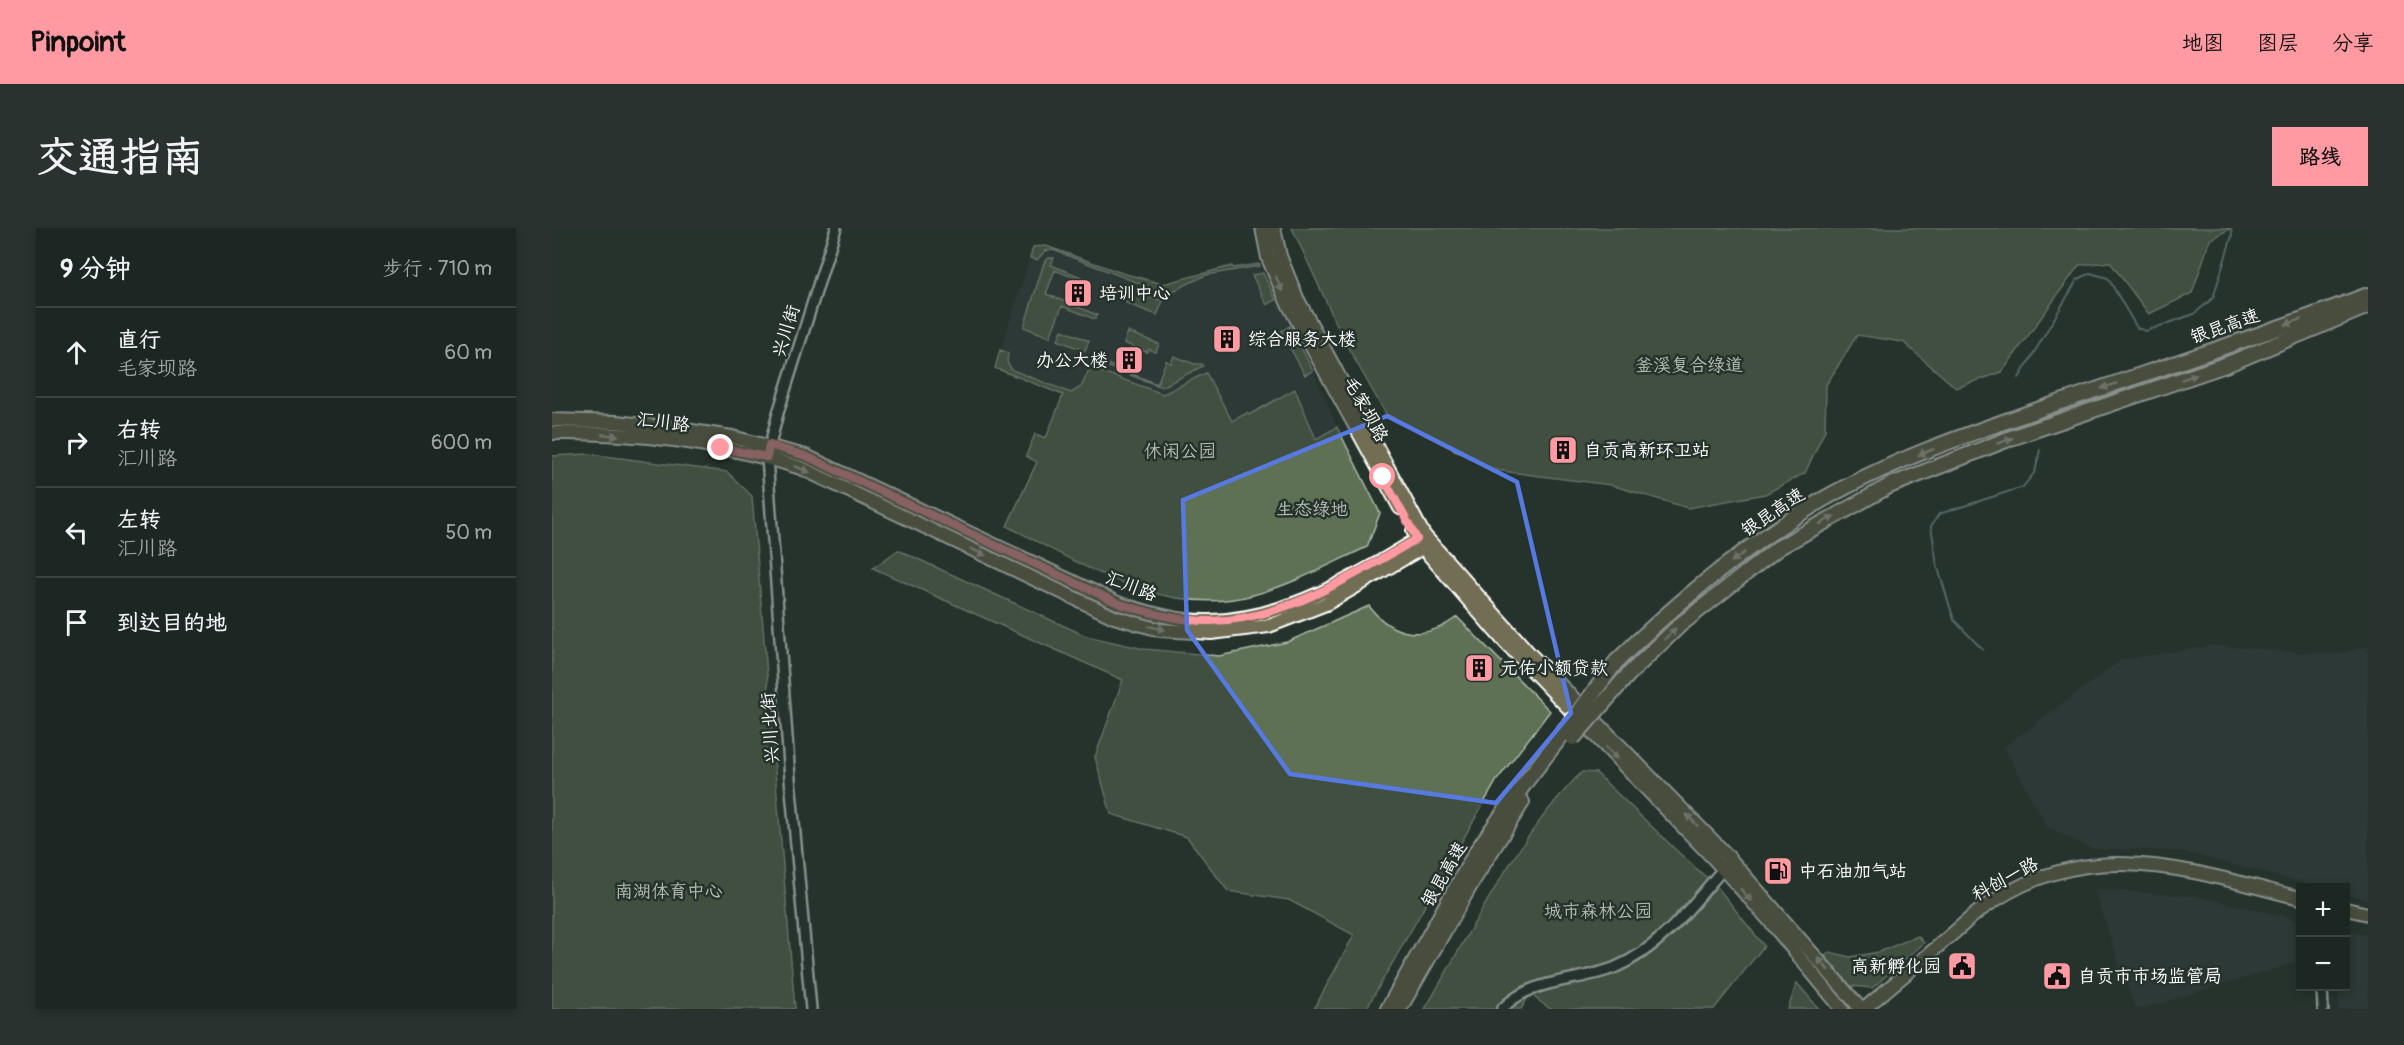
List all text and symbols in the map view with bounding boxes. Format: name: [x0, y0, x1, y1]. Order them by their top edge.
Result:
text: Pinpoint: [30, 25, 126, 60]
text: 地图: [2182, 30, 2224, 57]
text: 图层: [2257, 30, 2299, 57]
text: 分享: [2332, 30, 2374, 57]
button: 路线: [2272, 127, 2368, 186]
text: 交通指南: [36, 132, 204, 184]
text: 9 分钟: [60, 253, 131, 285]
text: 步行 · 710 m: [383, 256, 492, 281]
one-way arrow: [1274, 275, 1284, 293]
building icon: 培训中心: [1062, 277, 1094, 309]
place label: 培训中心: [1099, 282, 1171, 305]
street label: 兴川街: [768, 302, 805, 360]
street label: 银昆高速: [2187, 304, 2263, 349]
one-way arrow: [2284, 318, 2302, 327]
building icon: 综合服务大楼: [1211, 323, 1243, 355]
text: 直行: [117, 326, 161, 354]
place label: 综合服务大楼: [1248, 328, 1356, 351]
icon: ahead: [60, 336, 93, 369]
text: 60 m: [445, 340, 492, 365]
building icon: 办公大楼: [1113, 344, 1145, 376]
place label: 办公大楼: [1036, 349, 1108, 372]
park label: 釜溪复合绿道: [1635, 354, 1743, 377]
text: 毛家坝路: [117, 356, 197, 381]
street label: 毛家坝路: [1338, 372, 1393, 446]
one-way arrow: [2181, 372, 2199, 382]
one-way arrow: [2100, 381, 2118, 391]
street label: 汇川路: [635, 408, 691, 437]
text: 右转: [117, 416, 161, 444]
icon: right: [60, 426, 93, 459]
text: 600 m: [431, 430, 492, 455]
one-way arrow: [601, 430, 620, 440]
route end: [707, 434, 733, 460]
building icon: 自贡高新环卫站: [1547, 434, 1579, 466]
one-way arrow: [1996, 436, 2014, 445]
place label: 自贡高新环卫站: [1584, 439, 1710, 462]
park label: 休闲公园: [1144, 440, 1216, 463]
text: 汇川路: [117, 446, 177, 471]
one-way arrow: [1916, 447, 1934, 457]
route start: [1369, 463, 1395, 489]
one-way arrow: [793, 464, 811, 474]
street label: 银昆高速: [1737, 483, 1810, 542]
park label: 生态绿地: [1276, 498, 1348, 521]
text: 左转: [117, 506, 161, 534]
one-way arrow: [1819, 515, 1836, 525]
icon: left: [60, 516, 93, 549]
text: 50 m: [445, 520, 492, 545]
text: 汇川路: [117, 536, 177, 561]
one-way arrow: [970, 548, 987, 557]
one-way arrow: [1730, 551, 1746, 564]
street label: 汇川路: [1101, 566, 1160, 607]
icon: arrive: [60, 606, 93, 639]
text: 到达目的地: [117, 609, 227, 637]
one-way arrow: [1148, 624, 1166, 634]
one-way arrow: [1663, 628, 1677, 642]
building icon: 元佑小额贷款: [1463, 652, 1495, 684]
place label: 元佑小额贷款: [1500, 657, 1608, 680]
street label: 兴川北街: [757, 691, 784, 765]
one-way arrow: [1605, 746, 1619, 761]
one-way arrow: [1686, 813, 1700, 827]
street label: 银昆高速: [1416, 837, 1472, 911]
street label: 科创一路: [1968, 852, 2042, 906]
fuel station icon: 中石油加气站: [1762, 855, 1794, 887]
place label: 中石油加气站: [1799, 860, 1907, 883]
park label: 南湖体育中心: [615, 880, 723, 903]
map controls: [2296, 883, 2350, 991]
button: +: [2296, 883, 2350, 937]
one-way arrow: [1739, 887, 1753, 902]
park label: 城市森林公园: [1544, 900, 1652, 923]
button: −: [2296, 937, 2350, 991]
public building icon: 高新孵化园: [1946, 950, 1978, 982]
place label: 高新孵化园: [1851, 955, 1941, 978]
one-way arrow: [1816, 956, 1829, 972]
public building icon: 自贡市市场监管局: [2041, 960, 2073, 992]
place label: 自贡市市场监管局: [2078, 965, 2222, 988]

